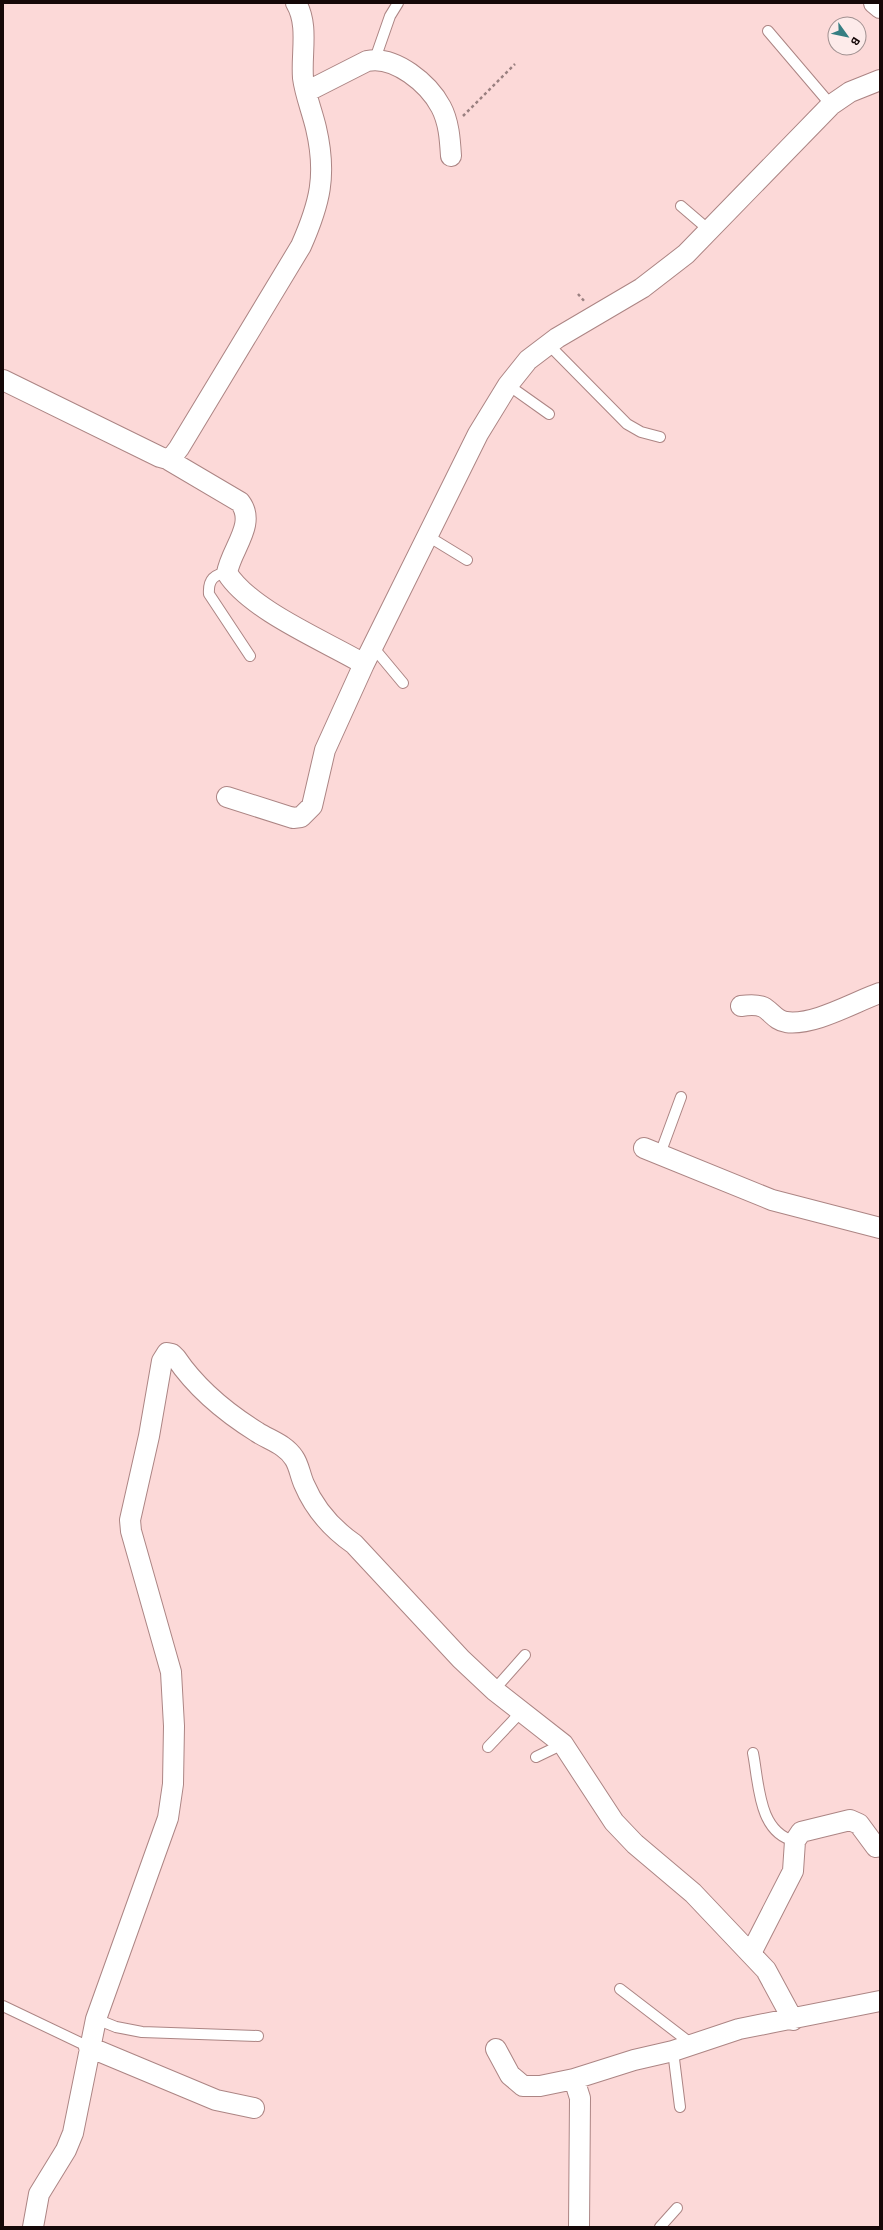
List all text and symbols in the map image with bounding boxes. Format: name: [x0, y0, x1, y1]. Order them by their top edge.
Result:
north arrow: [827, 16, 867, 56]
text: B: [848, 35, 862, 48]

